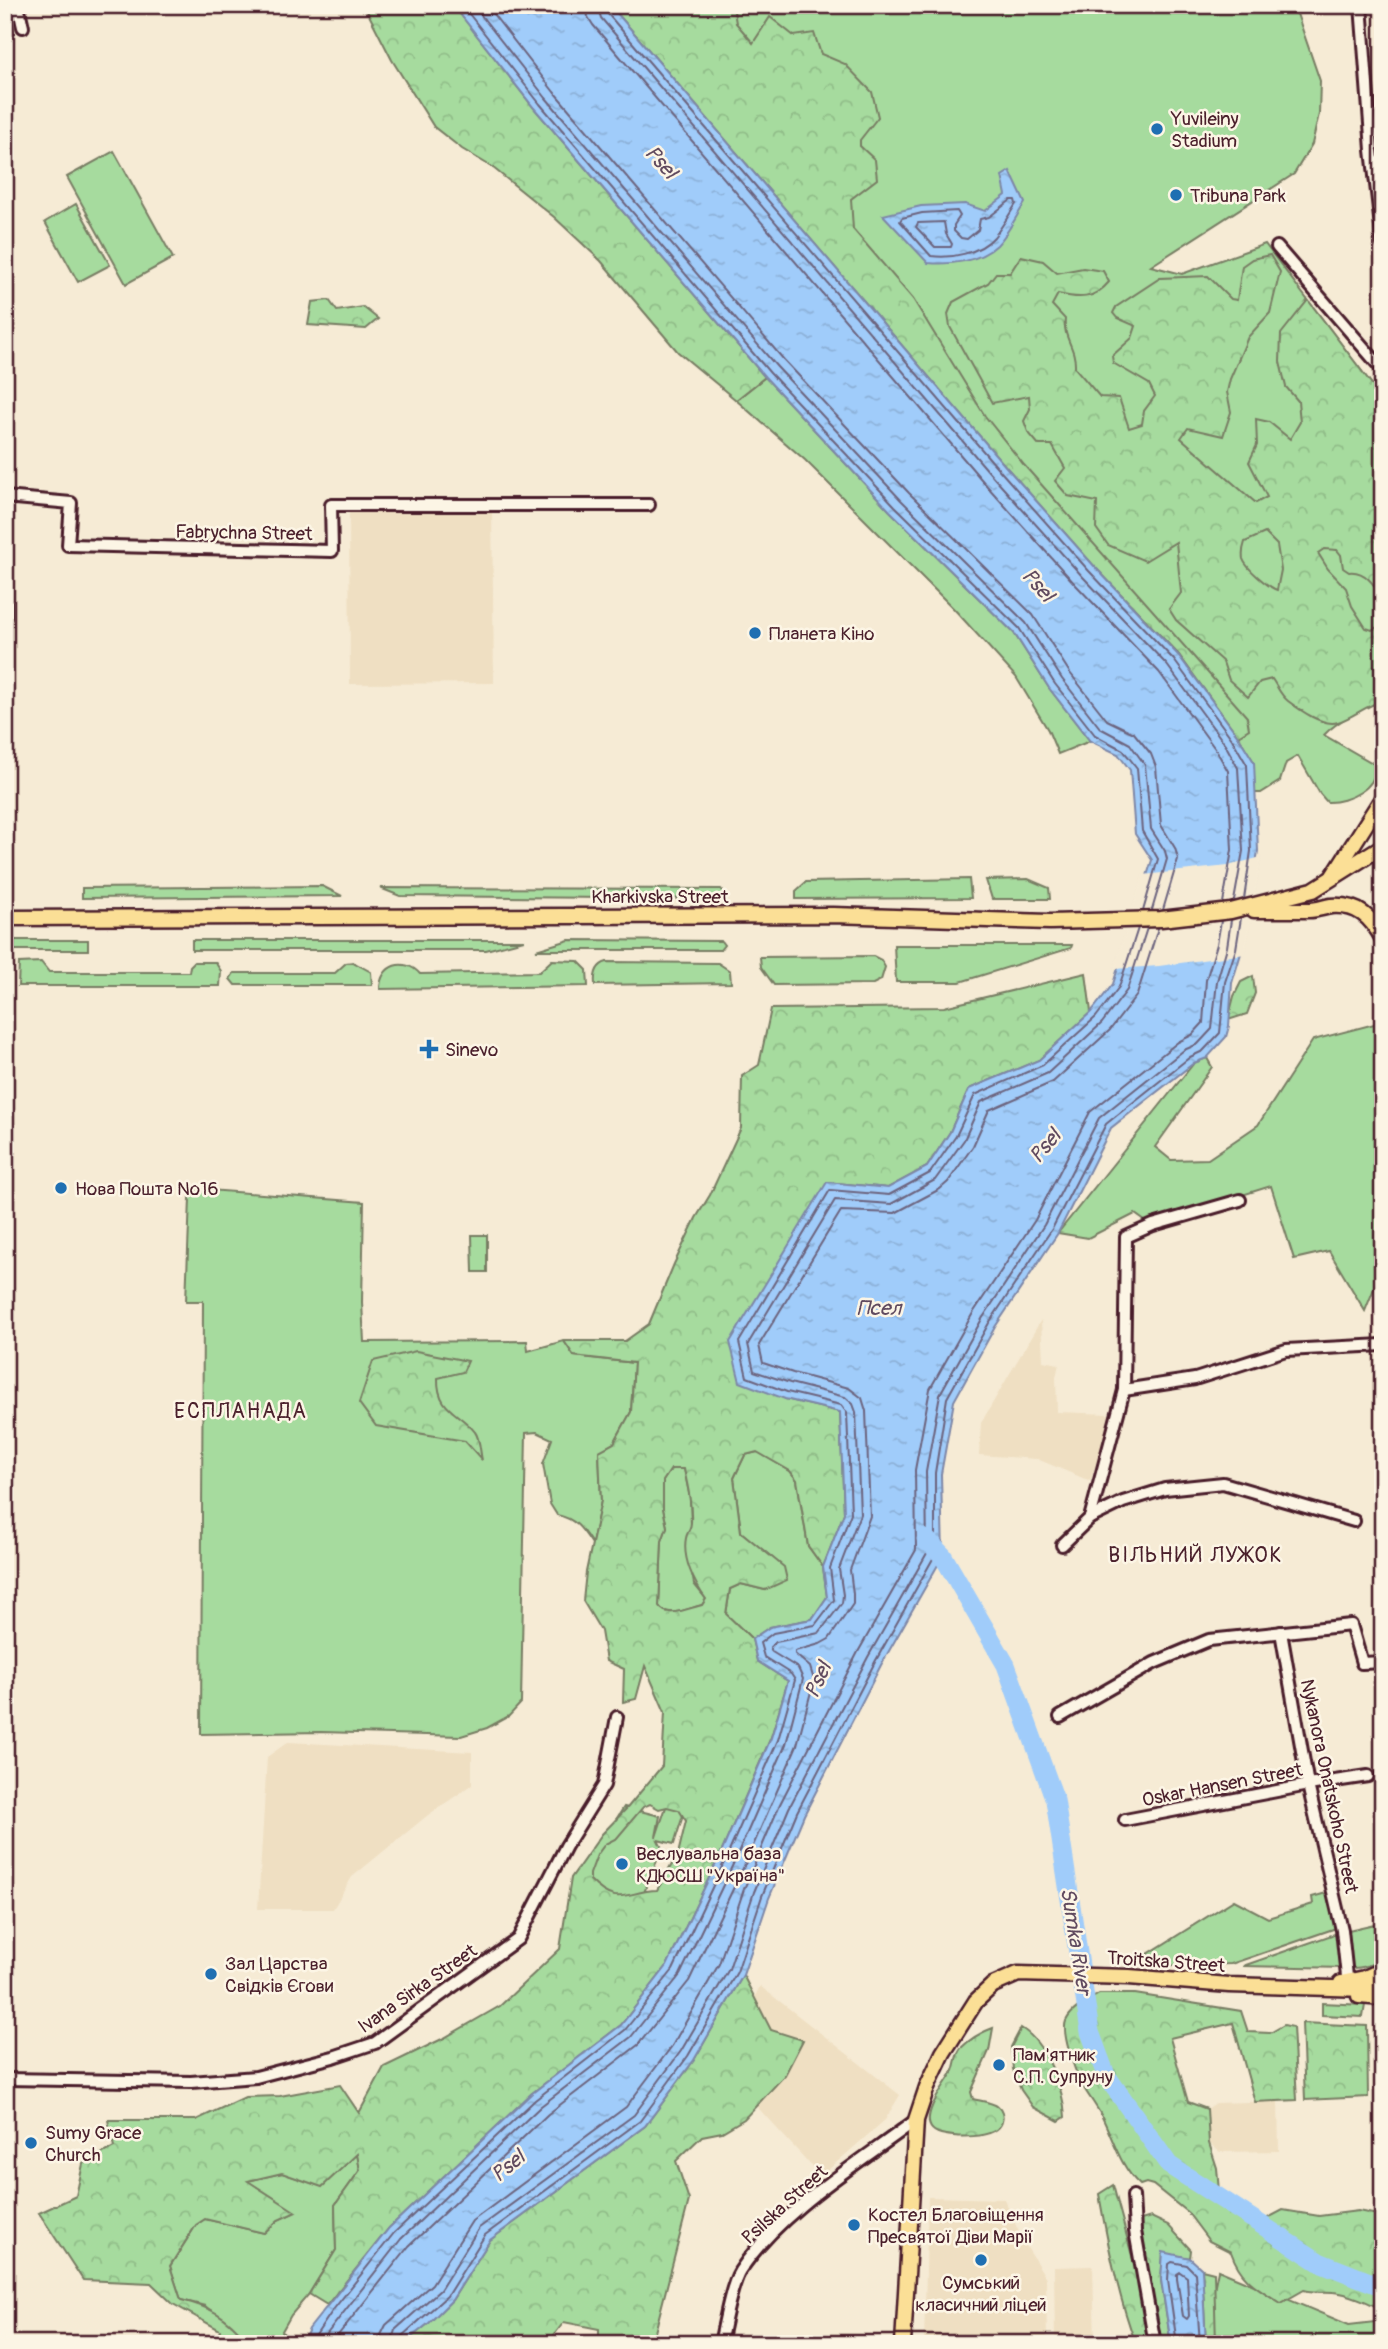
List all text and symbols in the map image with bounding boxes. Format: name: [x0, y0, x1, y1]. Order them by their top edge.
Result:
place label: Yuvileiny Stadium: [1170, 107, 1239, 153]
marker: Yuvileiny Stadium: [1149, 121, 1165, 137]
water label: Psel: [638, 140, 684, 186]
place label: Tribuna Park: [1190, 184, 1286, 208]
marker: Tribuna Park: [1168, 187, 1184, 203]
street label: Fabrychna Street: [175, 520, 313, 546]
water label: Psel: [1015, 563, 1061, 609]
place label: Планета Кіно: [769, 622, 875, 646]
marker: Планета Кіно: [747, 625, 763, 641]
street label: Kharkivska Street: [591, 885, 729, 909]
place label: Sinevo: [445, 1038, 498, 1062]
marker: Sinevo: [419, 1039, 439, 1059]
water label: Psel: [1023, 1122, 1069, 1169]
place label: Нова Пошта №16: [75, 1177, 219, 1201]
marker: Нова Пошта №16: [53, 1180, 69, 1196]
water label: Псел: [857, 1295, 903, 1322]
district label: ЕСПЛАНАДА: [174, 1398, 308, 1425]
district label: ВІЛЬНИЙ ЛУЖОК: [1108, 1542, 1284, 1569]
water label: Psel: [799, 1656, 839, 1702]
street label: Nykanora Onatskoho Street: [1295, 1677, 1364, 1896]
street label: Oskar Hansen Street: [1140, 1758, 1305, 1812]
place label: Веслувальна база КДЮСШ "Україна": [636, 1842, 785, 1888]
marker: Веслувальна база КДЮСШ "Україна": [614, 1856, 630, 1872]
water label: Sumka River: [1054, 1886, 1098, 1999]
street label: Ivana Sirka Street: [354, 1939, 482, 2039]
street label: Troitska Street: [1106, 1946, 1226, 1978]
place label: Зал Царства Свідків Єгови: [225, 1952, 334, 1998]
marker: Зал Царства Свідків Єгови: [203, 1966, 219, 1982]
place label: Пам'ятник С.П. Супруну: [1013, 2043, 1113, 2089]
marker: Пам'ятник С.П. Супруну: [991, 2057, 1007, 2073]
place label: Sumy Grace Church: [45, 2121, 142, 2167]
marker: Sumy Grace Church: [23, 2135, 39, 2151]
water label: Psel: [486, 2143, 532, 2188]
street label: Psilska Street: [737, 2160, 833, 2250]
place label: Костел Благовіщення Пресвятої Діви Марії: [868, 2203, 1044, 2249]
marker: Костел Благовіщення Пресвятої Діви Марії: [846, 2217, 862, 2233]
marker: Сумський класичний ліцей: [973, 2252, 989, 2268]
place label: Сумський класичний ліцей: [915, 2271, 1047, 2317]

